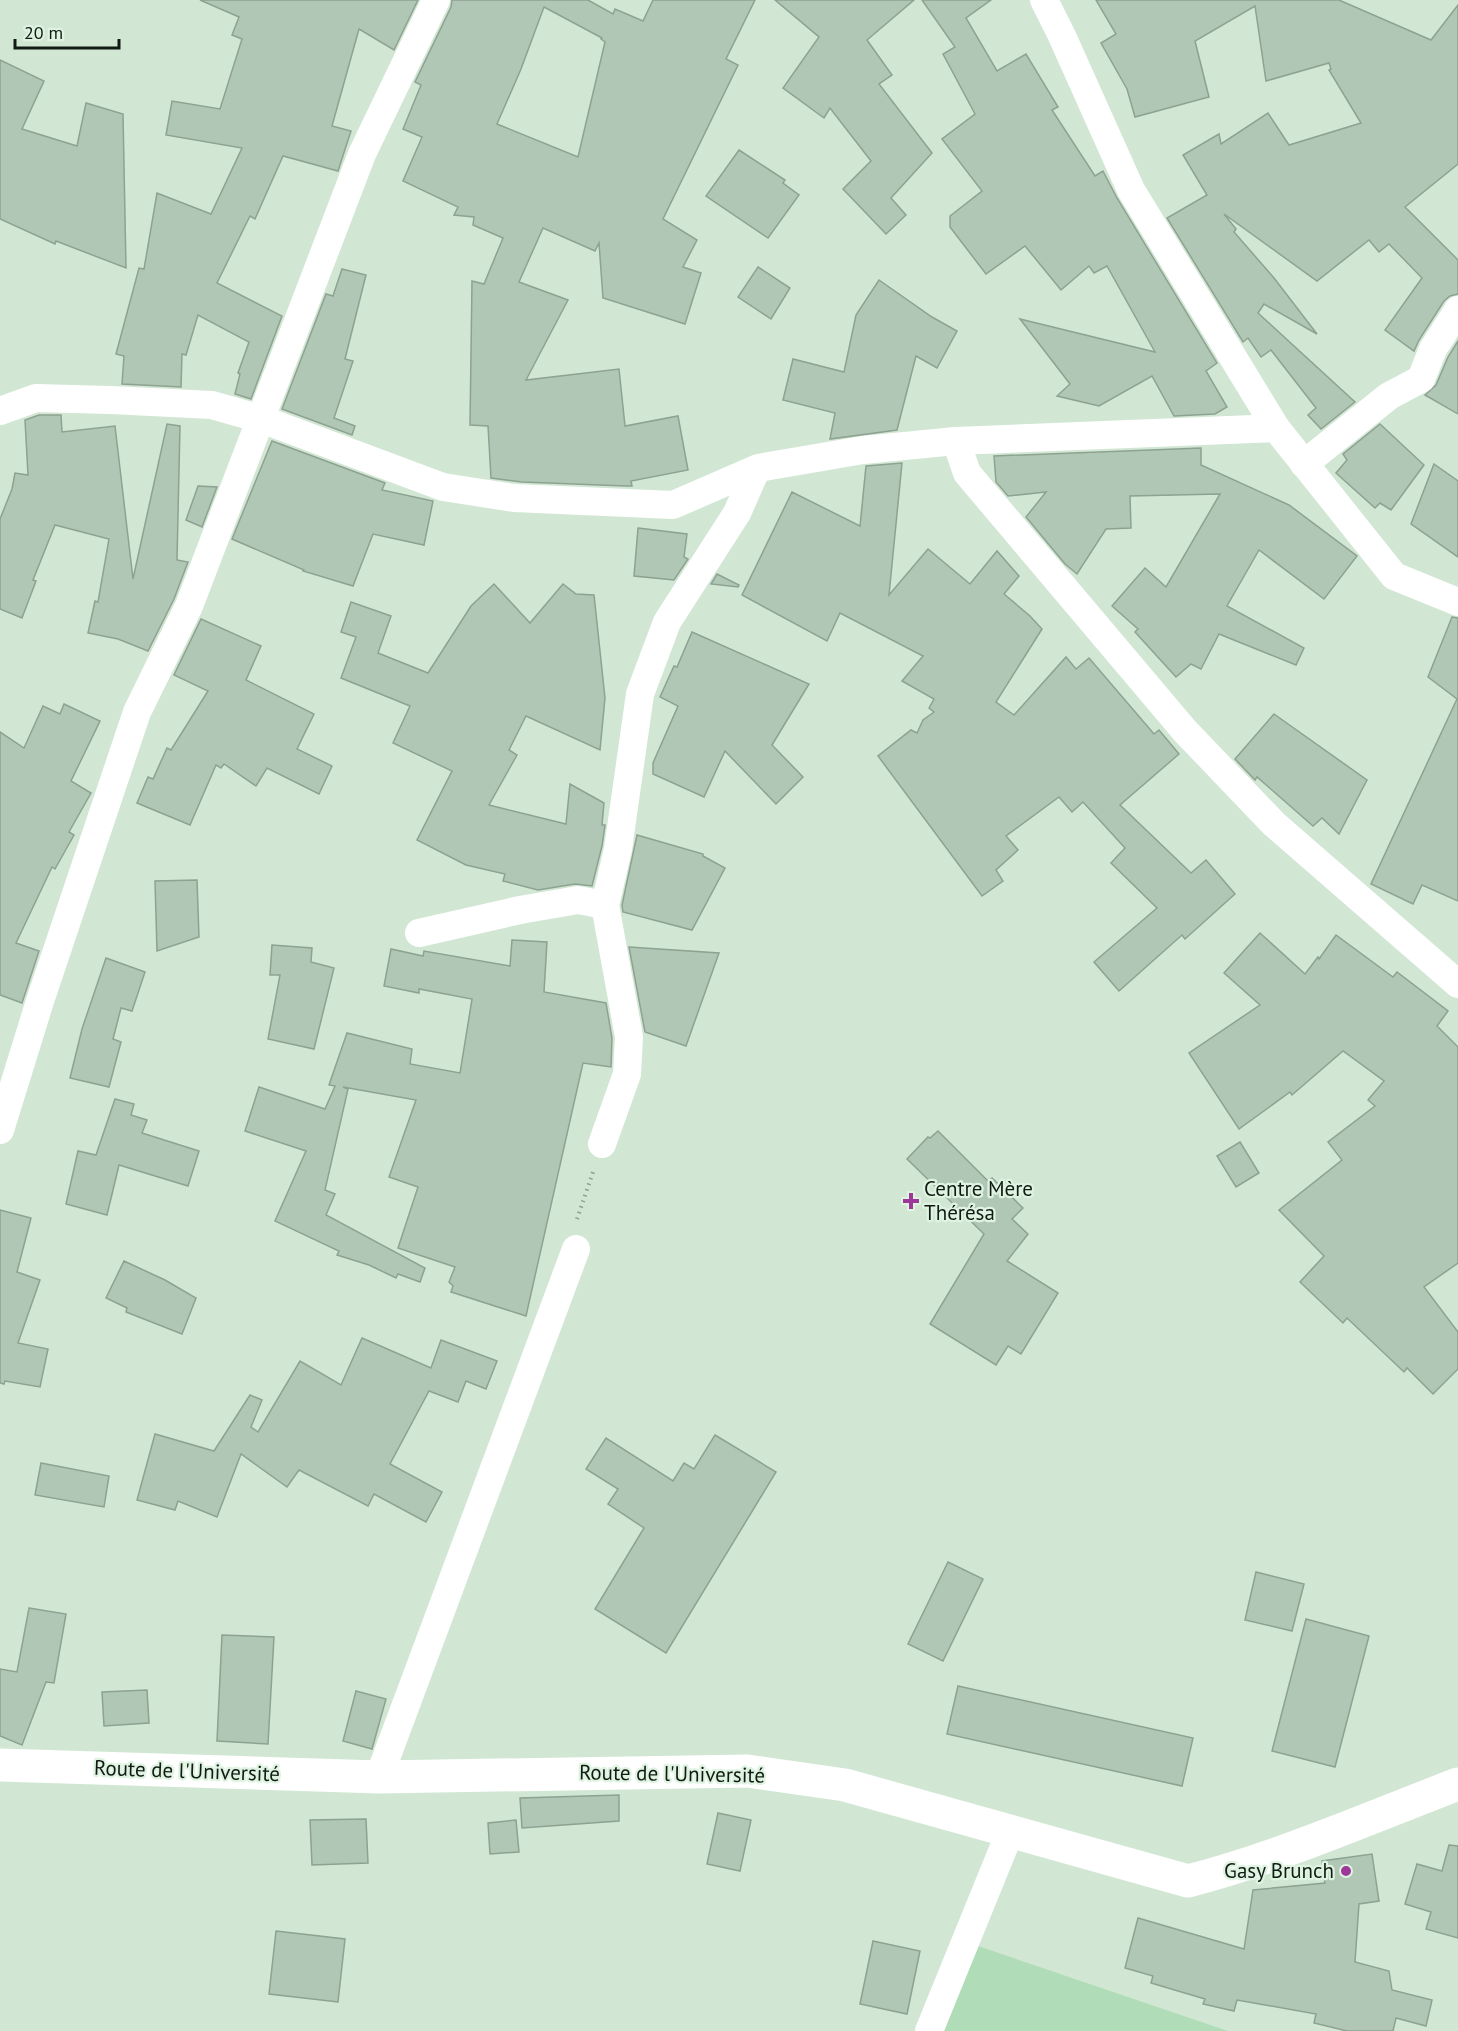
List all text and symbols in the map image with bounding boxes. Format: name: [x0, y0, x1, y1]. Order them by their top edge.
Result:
scale bar: [15, 12, 118, 50]
text: 20 m: [24, 21, 63, 44]
place label: Centre Mère Thérésa: [924, 1175, 1033, 1226]
marker: Centre Mère Thérésa: [902, 1192, 920, 1210]
street label: Route de l'Université: [94, 1754, 280, 1787]
street label: Route de l'Université: [579, 1758, 765, 1789]
place label: Gasy Brunch: [1224, 1857, 1334, 1884]
marker: Gasy Brunch: [1339, 1864, 1353, 1878]

